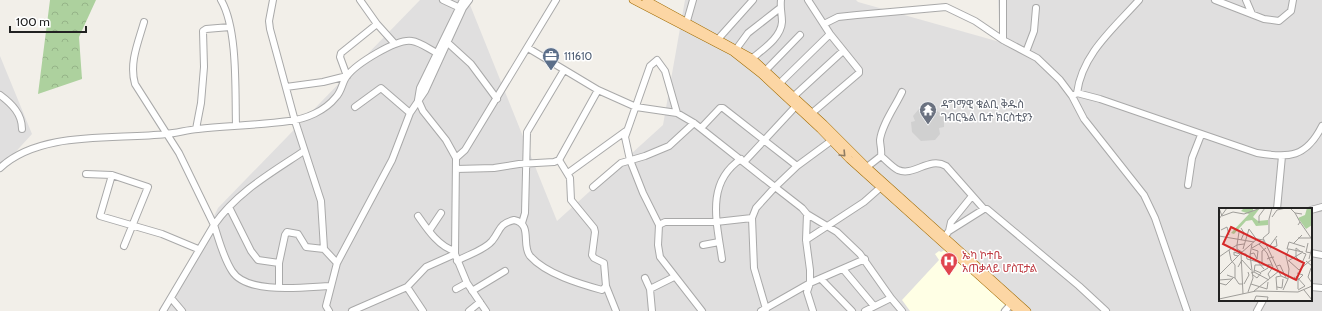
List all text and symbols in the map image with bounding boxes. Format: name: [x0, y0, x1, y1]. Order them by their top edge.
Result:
scale bar: [10, 8, 86, 34]
text: 100 m: [16, 14, 50, 29]
office icon: 111610: [541, 46, 561, 71]
place label: 111610: [564, 49, 593, 63]
place label: ዳግማዊ ቁልቢ ቅዱስ ገብርዔል ቤተ ክርስቲያን: [941, 97, 1033, 124]
temple icon: ዳግማዊ ቁልቢ ቅዱስ ገብርዔል ቤተ ክርስቲያን: [918, 100, 938, 125]
one-way arrow: [839, 149, 846, 157]
inset map: [1219, 208, 1312, 301]
place label: ኤካ ኮተቤ አጠቃላይ ሆስፒታል: [962, 248, 1038, 275]
hospital icon: ኤካ ኮተቤ አጠቃላይ ሆስፒታል: [939, 251, 959, 276]

